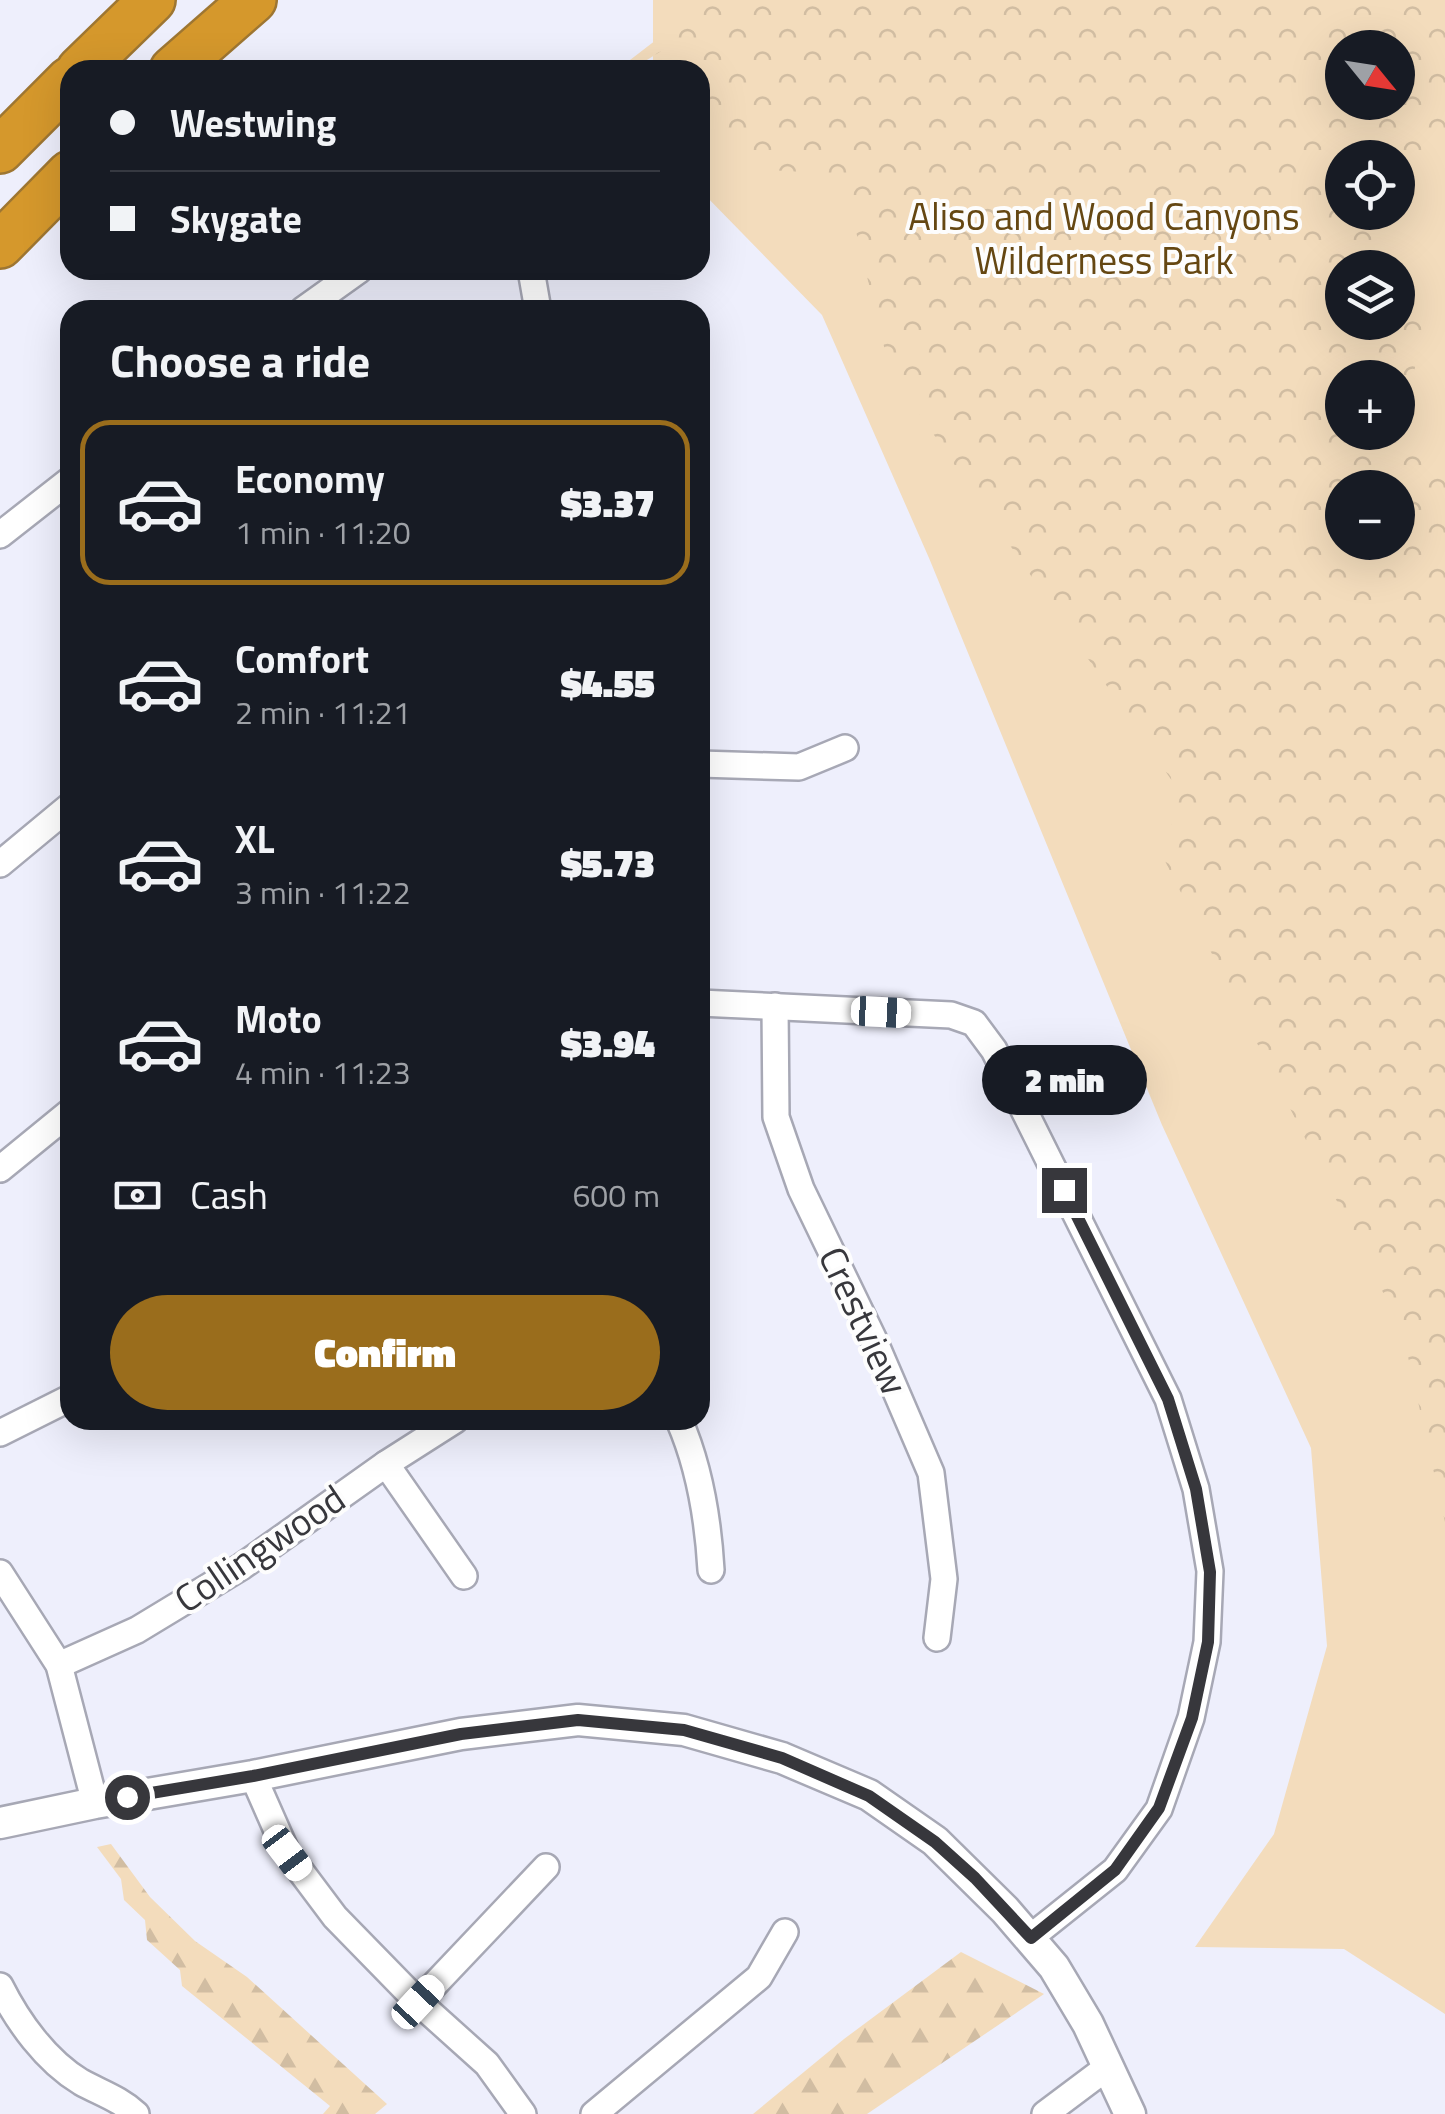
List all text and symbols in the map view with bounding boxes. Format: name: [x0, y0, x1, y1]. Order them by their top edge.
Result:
north arrow: [1325, 30, 1415, 120]
map controls: [1325, 30, 1415, 560]
text: Westwing: [170, 94, 336, 152]
button: locate: [1325, 140, 1415, 230]
park label: Aliso and Wood Canyons Wilderness Park: [908, 187, 1300, 289]
text: Skygate: [170, 190, 302, 248]
button: layers: [1325, 250, 1415, 340]
text: Choose a ride: [110, 326, 370, 394]
button: +: [1325, 360, 1415, 450]
text: Economy: [235, 450, 385, 508]
icon: car: [115, 458, 205, 548]
button: −: [1325, 470, 1415, 560]
text: $3.37: [561, 474, 655, 532]
text: 1 min · 11:20: [235, 508, 411, 556]
text: Comfort: [235, 630, 369, 688]
icon: car: [115, 638, 205, 728]
text: $4.55: [561, 654, 655, 712]
text: 2 min · 11:21: [235, 688, 411, 736]
text: XL: [235, 810, 275, 868]
icon: car: [115, 818, 205, 908]
text: $5.73: [561, 834, 655, 892]
text: 3 min · 11:22: [235, 868, 411, 916]
text: Moto: [235, 990, 322, 1048]
car: [850, 995, 912, 1029]
icon: car: [115, 998, 205, 1088]
text: $3.94: [561, 1014, 655, 1072]
callout: 2 min: [982, 1045, 1146, 1115]
text: 4 min · 11:23: [235, 1048, 411, 1096]
text: 2 min: [1025, 1056, 1104, 1104]
text: Cash: [190, 1166, 268, 1224]
icon: cash: [110, 1168, 165, 1223]
route end: [1042, 1168, 1087, 1213]
text: 600 m: [572, 1171, 660, 1219]
street label: Crestview: [804, 1237, 924, 1404]
button: Confirm: [110, 1295, 660, 1410]
street label: Collingwood: [162, 1470, 357, 1627]
route start: [105, 1775, 150, 1820]
car: [257, 1820, 317, 1886]
car: [387, 1970, 449, 2034]

